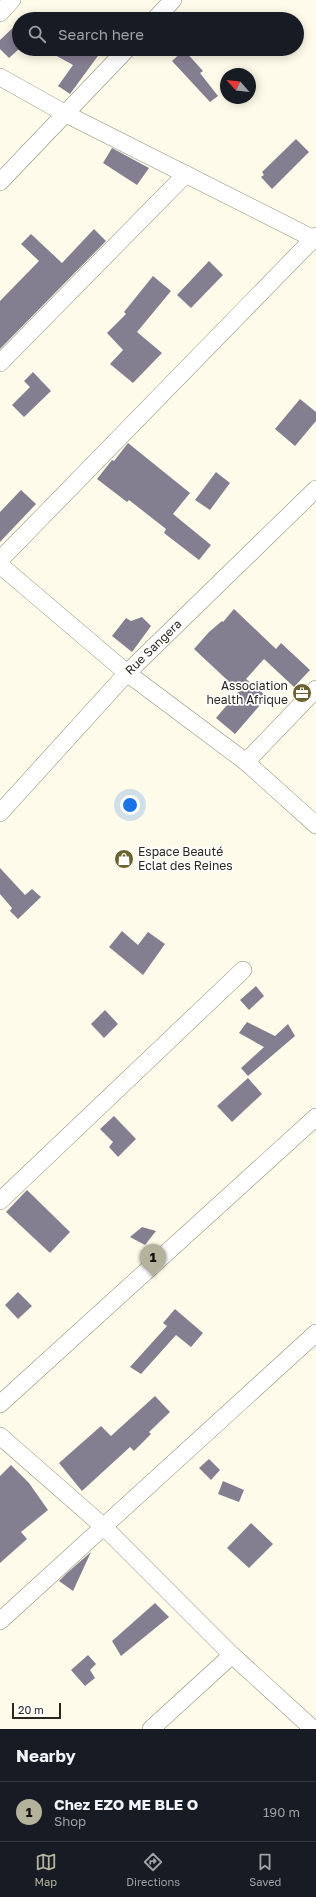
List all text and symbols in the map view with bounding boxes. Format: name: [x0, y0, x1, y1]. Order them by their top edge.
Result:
search box: [12, 12, 304, 56]
icon: search: [26, 23, 48, 45]
text: Search here: [58, 25, 144, 43]
north arrow: [220, 68, 256, 104]
street label: Rue Sangera: [122, 616, 184, 678]
place label: Association health Afrique: [206, 678, 288, 707]
office icon: Association health Afrique: [291, 682, 313, 704]
your location: [120, 795, 140, 815]
place label: Espace Beauté Eclat des Reines: [138, 844, 233, 873]
shop icon: Espace Beauté Eclat des Reines: [113, 848, 135, 870]
pin: 1: [140, 1244, 166, 1277]
scale bar: [12, 1701, 61, 1720]
text: 20 m: [18, 1703, 44, 1716]
text: Nearby: [16, 1745, 76, 1766]
text: Chez EZO ME BLE O: [54, 1795, 198, 1813]
text: 1: [26, 1804, 32, 1820]
text: 190 m: [263, 1804, 300, 1820]
text: Shop: [54, 1813, 86, 1829]
tab: Map: [35, 1851, 57, 1888]
tab: Directions: [126, 1851, 180, 1888]
tab: Saved: [249, 1851, 281, 1888]

